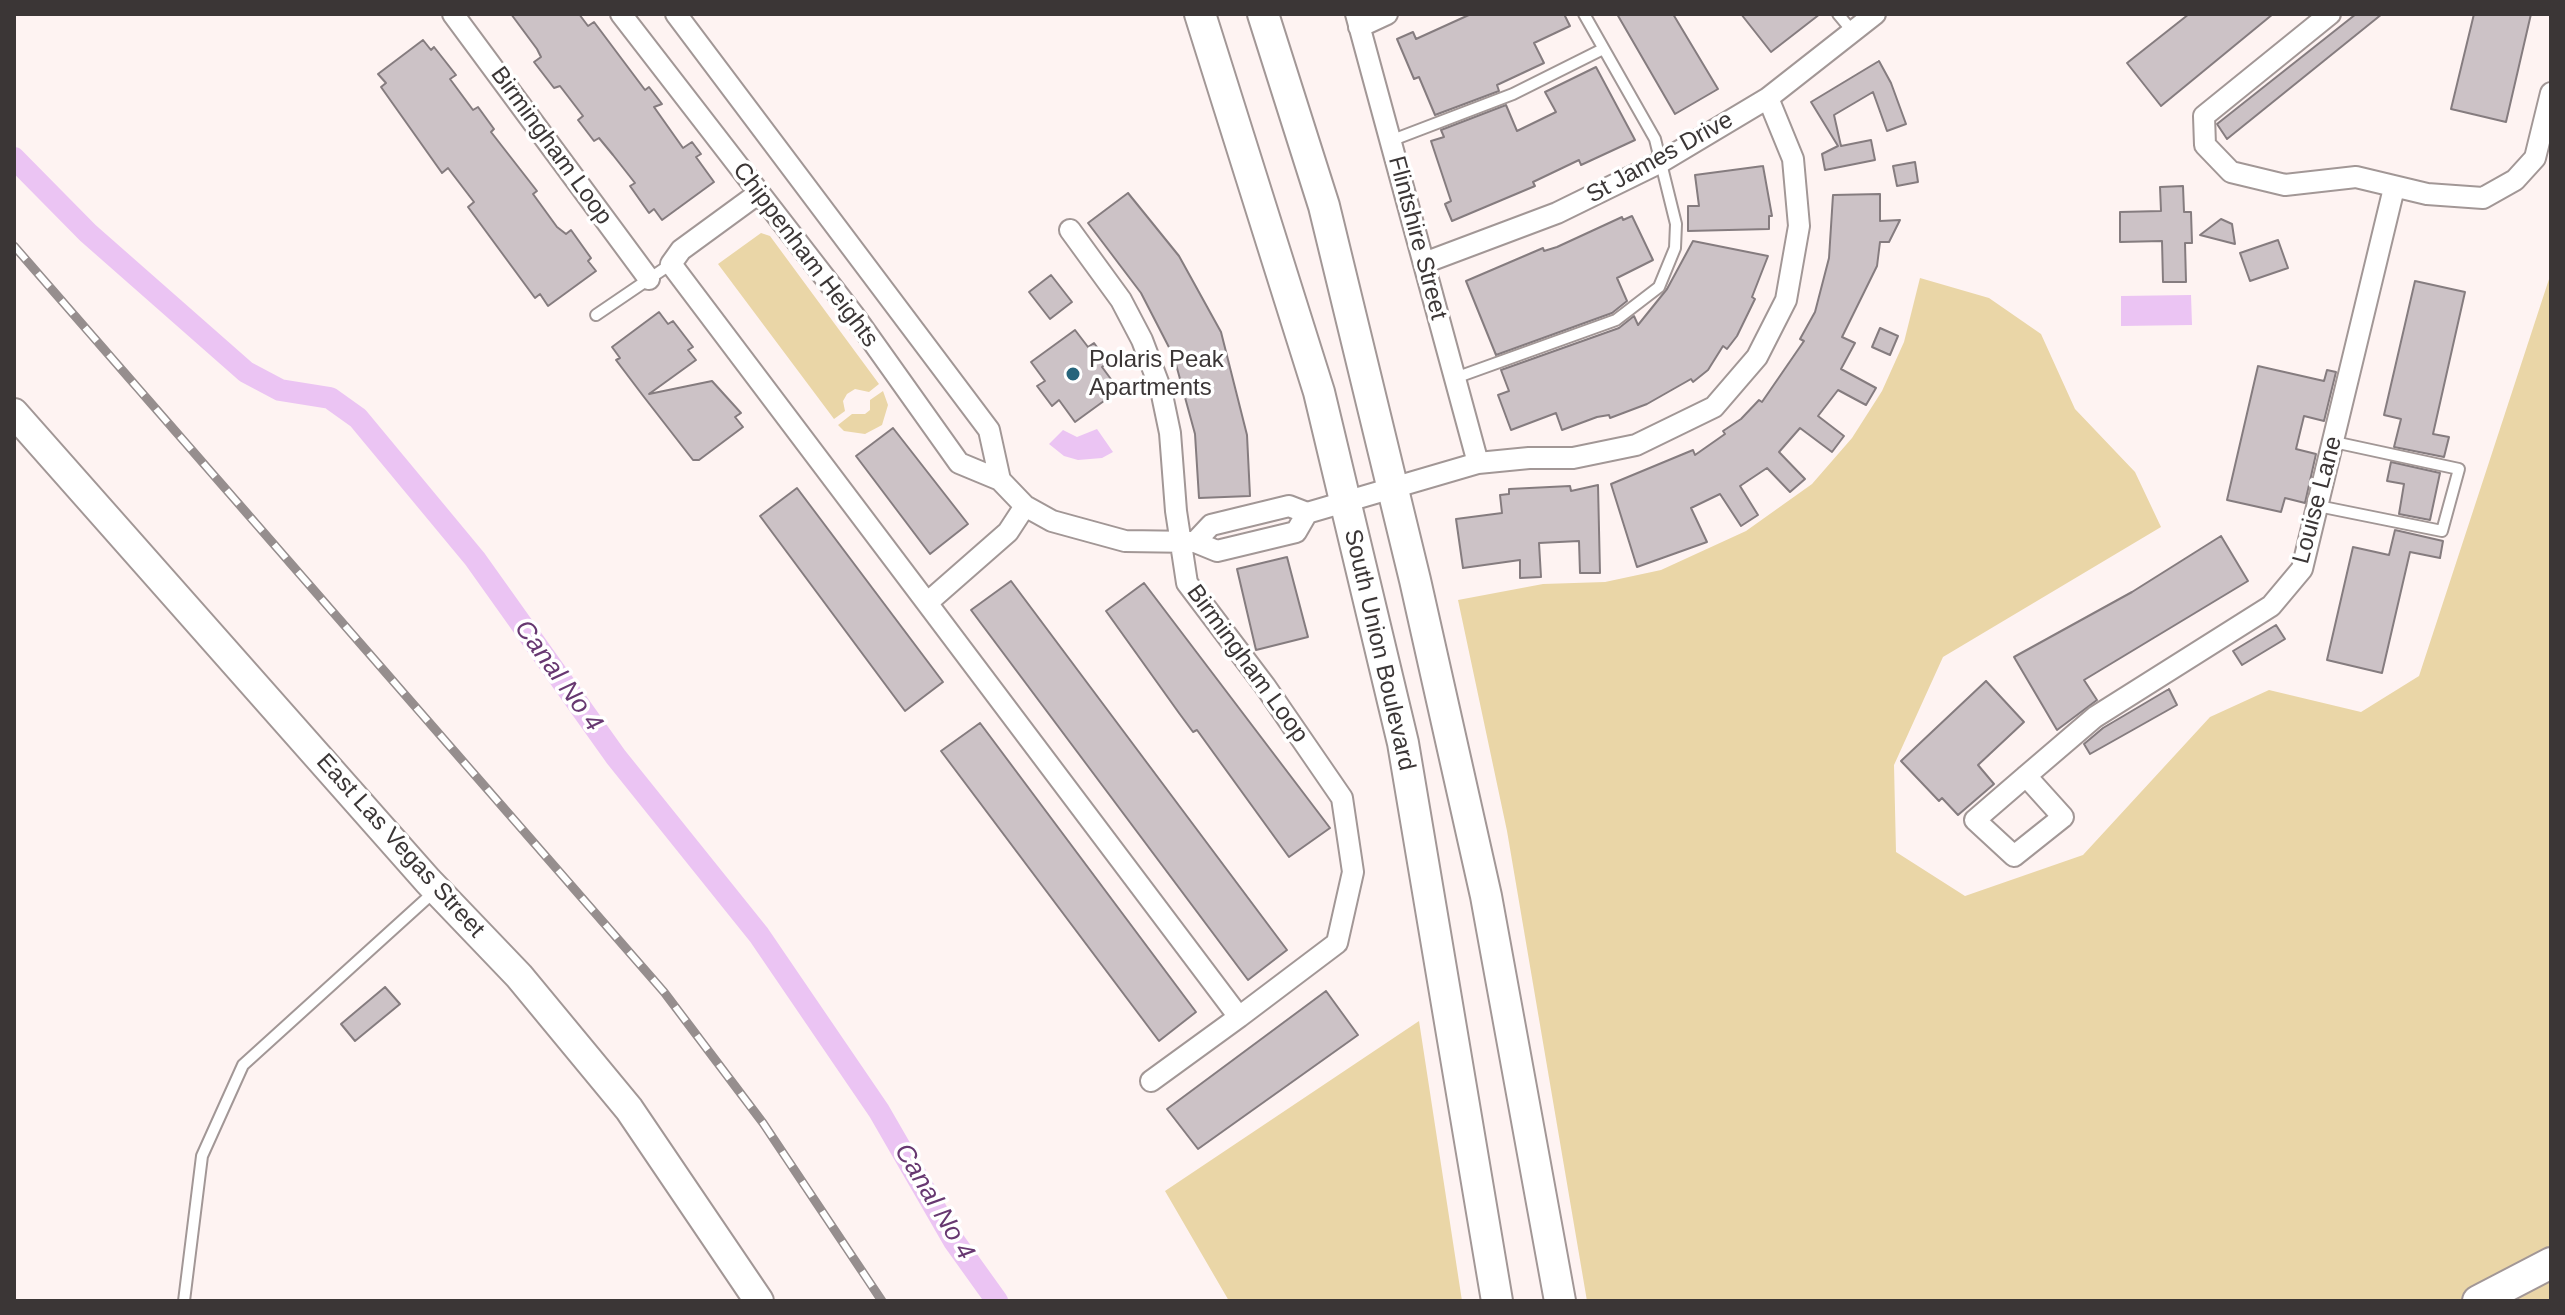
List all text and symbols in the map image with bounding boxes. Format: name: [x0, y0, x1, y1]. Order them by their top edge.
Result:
street label: Birmingham Loop: [484, 61, 618, 231]
street label: St James Drive: [1582, 106, 1738, 210]
street label: Flintshire Street: [1381, 153, 1453, 323]
street label: Chippenham Heights: [726, 157, 884, 353]
place label: Polaris Peak Apartments: [1089, 346, 1224, 402]
marker: Polaris Peak Apartments: [1064, 365, 1082, 383]
street label: Louise Lane: [2287, 433, 2349, 567]
street label: South Union Boulevard: [1337, 527, 1421, 773]
street label: Birmingham Loop: [1180, 579, 1314, 749]
water label: Canal No 4: [507, 614, 609, 738]
street label: East Las Vegas Street: [310, 748, 490, 944]
water label: Canal No 4: [887, 1138, 981, 1266]

